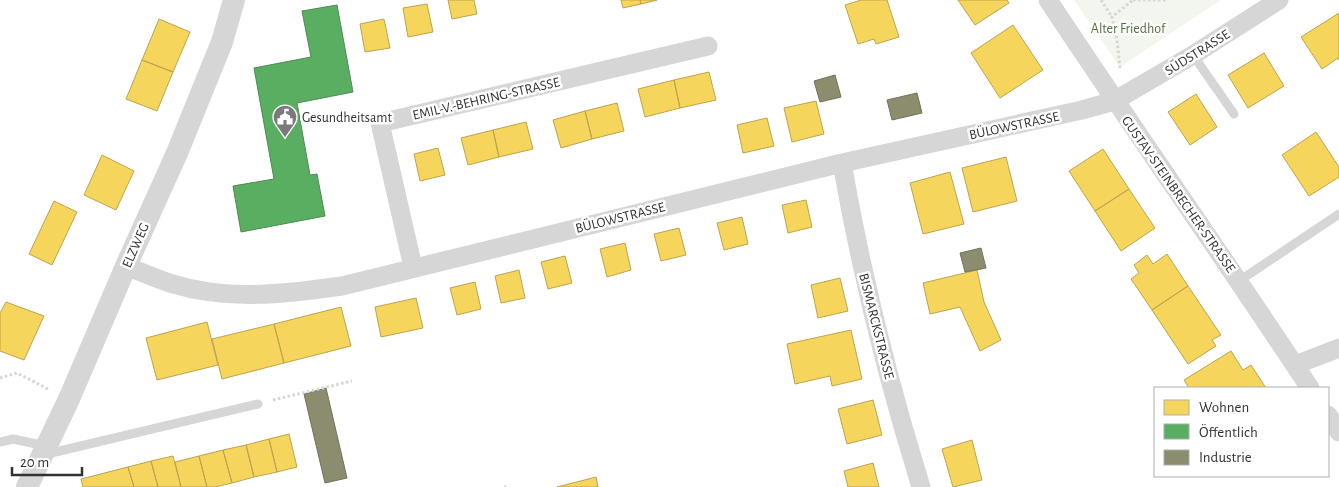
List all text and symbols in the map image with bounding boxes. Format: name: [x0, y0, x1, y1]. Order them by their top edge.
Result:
park label: Alter Friedhof: [1091, 22, 1166, 36]
street label: SÜDSTRASSE: [1161, 25, 1233, 78]
street label: EMIL-V.-BEHRING-STRASSE: [411, 75, 561, 123]
public building icon: Gesundheitsamt: [272, 104, 298, 138]
street label: BÜLOWSTRASSE: [967, 107, 1061, 142]
place label: Gesundheitsamt: [302, 111, 393, 125]
street label: GUSTAV-STEINBRECHER-STRASSE: [1119, 114, 1238, 276]
street label: BÜLOWSTRASSE: [573, 197, 667, 236]
street label: ELZWEG: [120, 221, 152, 270]
street label: BISMARCKSTRASSE: [856, 272, 896, 381]
legend: [1154, 387, 1329, 477]
text: Wohnen: [1199, 400, 1249, 415]
text: Öffentlich: [1199, 423, 1258, 440]
scale bar: [12, 444, 82, 476]
text: Industrie: [1199, 450, 1252, 465]
text: 20 m: [20, 455, 49, 470]

